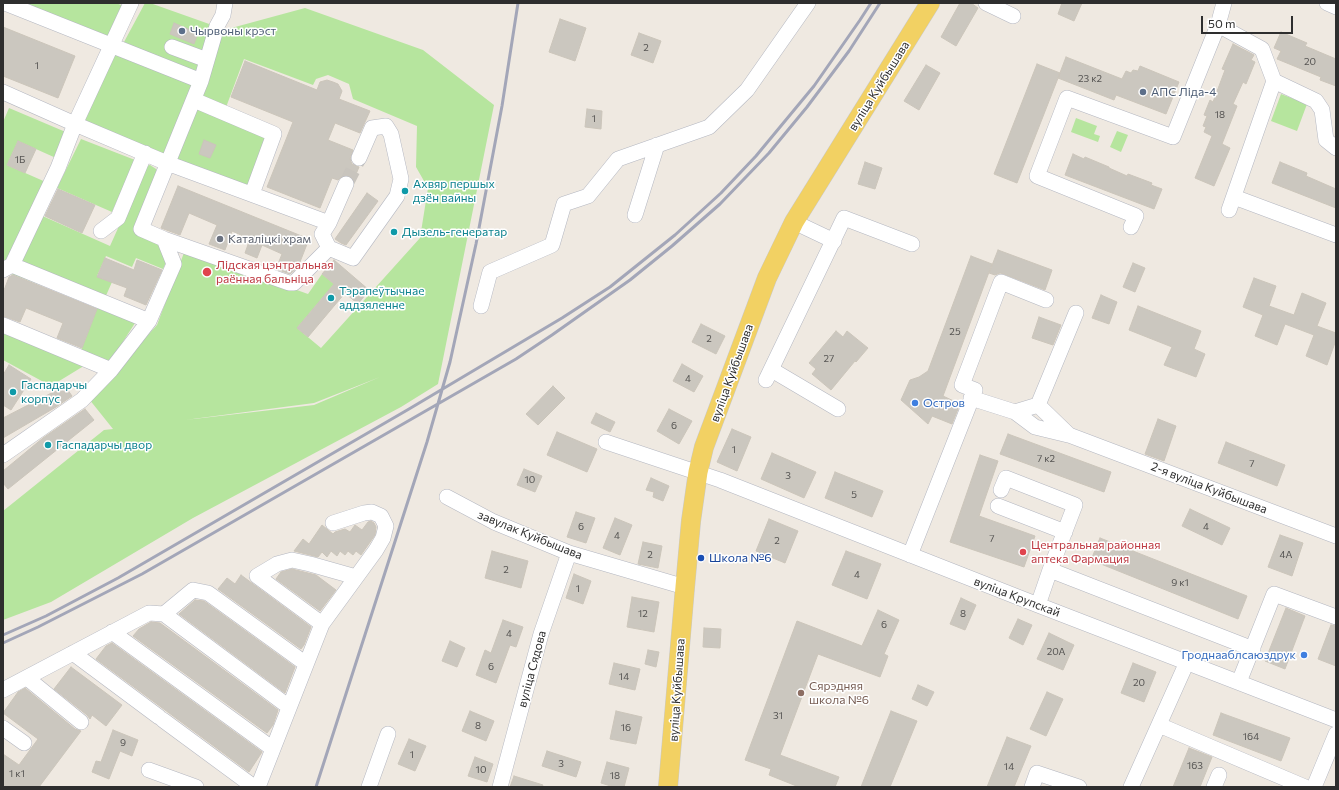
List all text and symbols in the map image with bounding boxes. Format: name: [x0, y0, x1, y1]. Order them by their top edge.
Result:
scale bar: [1203, 8, 1295, 34]
text: 50 m: [1208, 16, 1236, 30]
place label: Чырвоны крэст: [190, 24, 276, 38]
marker: Чырвоны крэст: [177, 26, 187, 36]
street label: вуліца Куйбышава: [846, 38, 912, 134]
house number: 2: [643, 42, 649, 54]
house number: 20: [1304, 56, 1316, 68]
house number: 1: [35, 60, 39, 72]
house number: 23 к2: [1078, 73, 1102, 85]
place label: АПС Ліда-4: [1151, 85, 1216, 99]
marker: АПС Ліда-4: [1138, 87, 1148, 97]
house number: 18: [1215, 109, 1225, 121]
house number: 1: [592, 113, 596, 125]
house number: 1Б: [15, 154, 25, 166]
place label: Ахвяр першых дзён вайны: [413, 177, 495, 205]
marker: Ахвяр першых дзён вайны: [400, 186, 410, 196]
place label: Дызель-генератар: [402, 225, 507, 239]
marker: Дызель-генератар: [389, 227, 399, 237]
place label: Каталіцкі храм: [228, 232, 311, 246]
marker: Каталіцкі храм: [215, 234, 225, 244]
place label: Лідская цэнтральная раённая бальніца: [216, 258, 333, 286]
marker: Лідская цэнтральная раённая бальніца: [201, 266, 213, 278]
place label: Тэрапеўтычнае аддзяленне: [339, 284, 425, 312]
marker: Тэрапеўтычнае аддзяленне: [326, 293, 336, 303]
street label: вуліца Куйбышава: [708, 322, 756, 424]
house number: 25: [949, 326, 961, 338]
house number: 2: [706, 333, 712, 345]
house number: 27: [824, 353, 834, 365]
house number: 4: [685, 373, 691, 385]
place label: Гаспадарчы корпус: [21, 378, 87, 406]
marker: Гаспадарчы корпус: [8, 387, 18, 397]
place label: Остров: [923, 396, 965, 410]
marker: Остров: [910, 398, 920, 408]
house number: 6: [671, 420, 677, 432]
place label: Гаспадарчы двор: [56, 438, 152, 452]
marker: Гаспадарчы двор: [43, 440, 53, 450]
house number: 1: [732, 444, 736, 456]
house number: 7 к2: [1037, 453, 1055, 465]
house number: 7: [1249, 458, 1255, 470]
street label: 2-я вуліца Куйбышава: [1149, 459, 1269, 517]
house number: 3: [785, 470, 791, 482]
house number: 10: [525, 474, 535, 486]
house number: 5: [851, 489, 857, 501]
street label: завулак Куйбышава: [476, 507, 584, 563]
house number: 6: [578, 521, 584, 533]
house number: 4: [1203, 521, 1209, 533]
house number: 4: [614, 530, 620, 542]
house number: 7: [989, 533, 995, 545]
house number: 2: [774, 535, 780, 547]
place label: Центральная районная аптека Фармация: [1031, 538, 1160, 566]
marker: Центральная районная аптека Фармация: [1018, 547, 1028, 557]
house number: 2: [647, 549, 653, 561]
house number: 4А: [1280, 549, 1292, 561]
place label: Школа №6: [709, 551, 772, 565]
marker: Школа №6: [696, 553, 706, 563]
house number: 2: [503, 564, 509, 576]
house number: 4: [854, 569, 860, 581]
street label: вуліца Крупскай: [972, 574, 1062, 620]
house number: 9 к1: [1171, 577, 1189, 589]
house number: 1: [576, 583, 580, 595]
house number: 12: [638, 608, 648, 620]
house number: 8: [960, 608, 966, 620]
house number: 6: [881, 619, 887, 631]
house number: 4: [506, 628, 512, 640]
street label: вуліца Сядова: [515, 629, 549, 709]
street label: вуліца Куйбышава: [666, 638, 688, 742]
house number: 20А: [1047, 646, 1065, 658]
place label: Гроднааблсаюздрук: [1181, 648, 1296, 662]
marker: Гроднааблсаюздрук: [1299, 650, 1309, 660]
house number: 6: [488, 661, 494, 673]
house number: 14: [619, 671, 629, 683]
house number: 20: [1133, 677, 1145, 689]
place label: Сярэдняя школа №6: [809, 679, 869, 707]
marker: Сярэдняя школа №6: [796, 688, 806, 698]
house number: 31: [773, 710, 783, 722]
house number: 8: [475, 720, 481, 732]
house number: 16: [621, 722, 631, 734]
house number: 164: [1243, 731, 1259, 743]
house number: 9: [120, 737, 126, 749]
house number: 1: [410, 749, 414, 761]
house number: 3: [558, 758, 564, 770]
house number: 163: [1187, 760, 1203, 772]
house number: 14: [1004, 761, 1014, 773]
house number: 10: [476, 764, 486, 776]
house number: 1 к1: [9, 768, 25, 780]
house number: 18: [610, 770, 620, 782]

